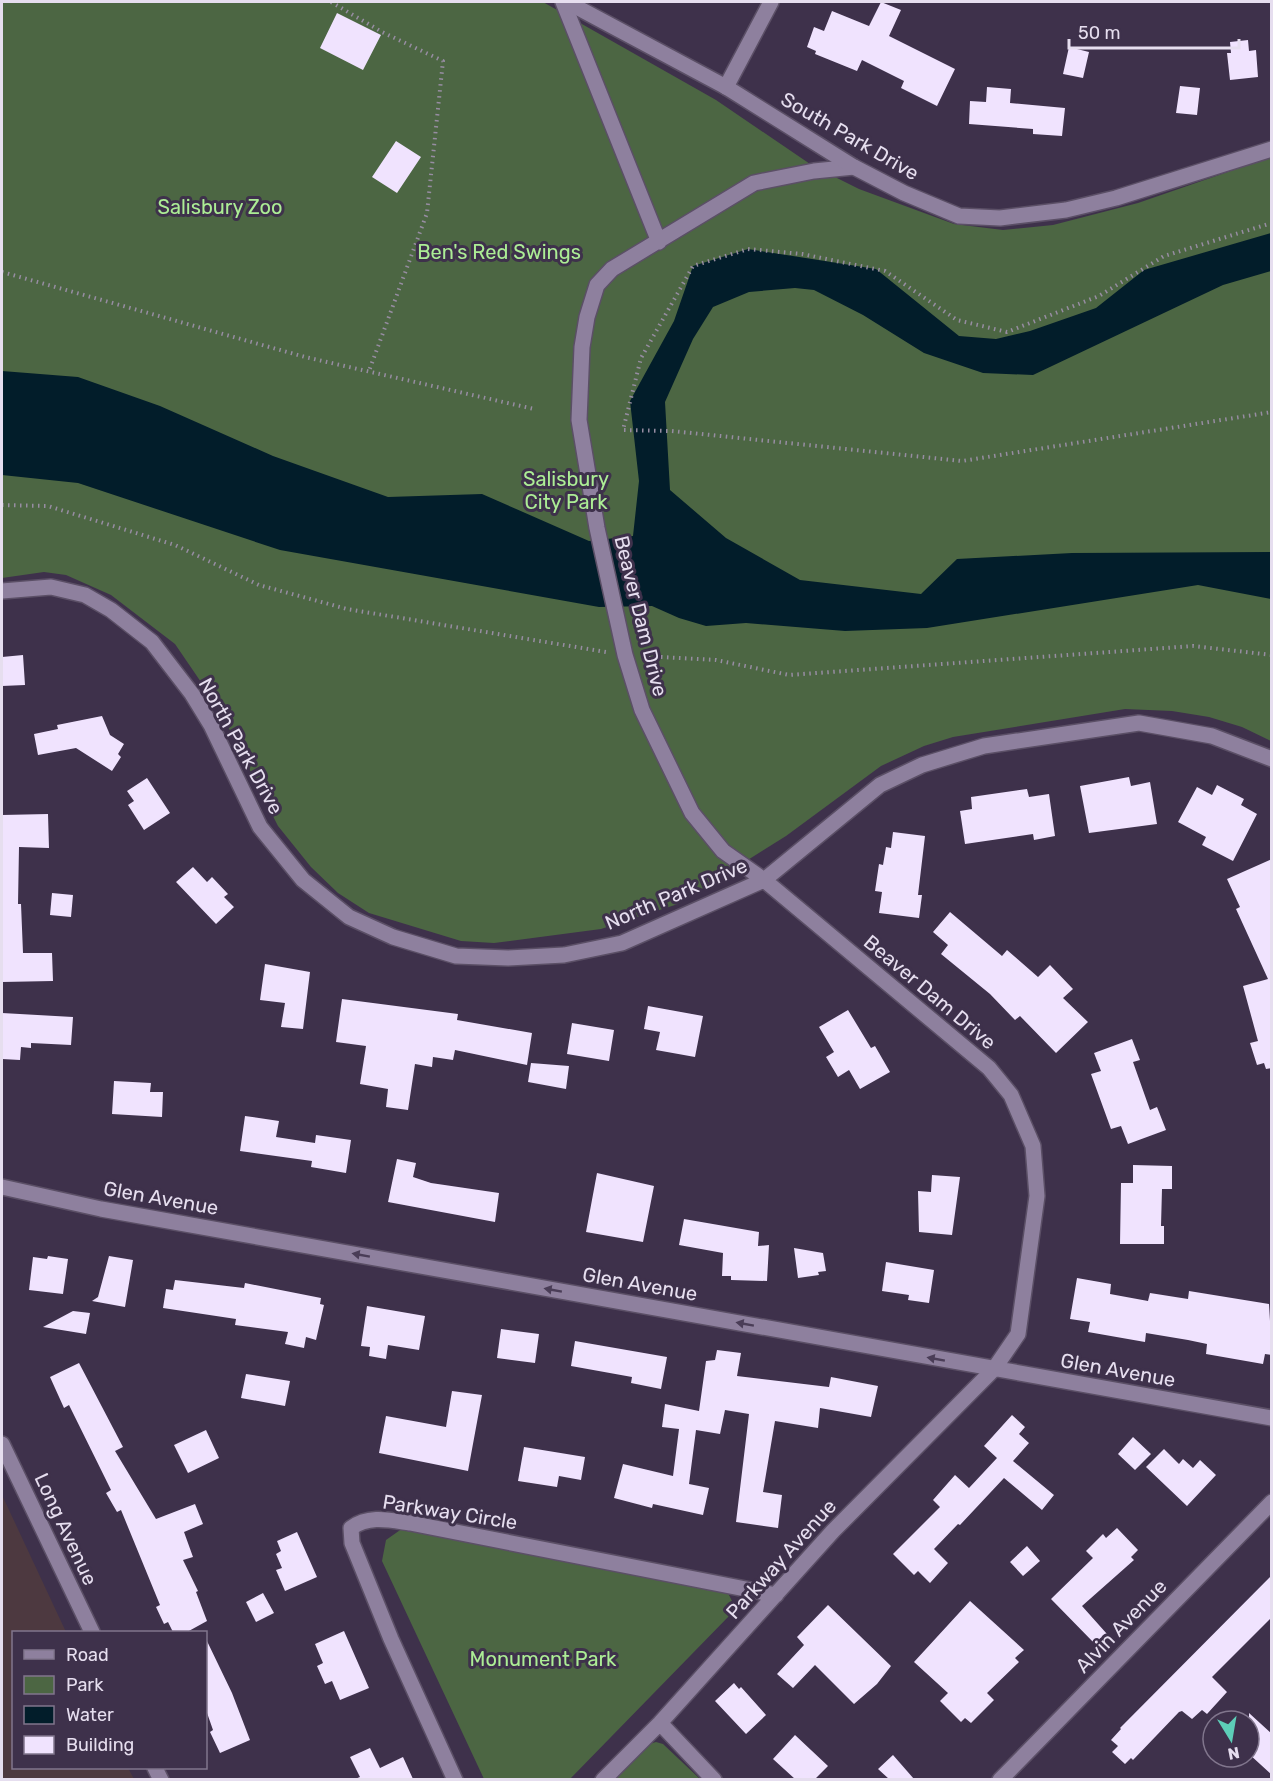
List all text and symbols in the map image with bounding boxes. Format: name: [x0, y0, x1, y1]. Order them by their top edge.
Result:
scale bar: [1069, 12, 1238, 50]
text: 50 m: [1078, 22, 1121, 44]
street label: South Park Drive: [777, 87, 923, 185]
park label: Salisbury Zoo: [158, 195, 282, 219]
park label: Ben's Red Swings: [417, 240, 581, 264]
park label: Salisbury City Park: [523, 467, 609, 514]
street label: Beaver Dam Drive: [609, 533, 673, 699]
street label: North Park Drive: [194, 674, 288, 818]
street label: North Park Drive: [601, 853, 751, 935]
street label: Beaver Dam Drive: [859, 930, 1001, 1054]
street label: Glen Avenue: [102, 1176, 220, 1220]
one-way arrow: [351, 1250, 370, 1259]
street label: Glen Avenue: [581, 1262, 699, 1306]
one-way arrow: [543, 1285, 562, 1294]
one-way arrow: [735, 1319, 754, 1328]
street label: Glen Avenue: [1059, 1348, 1177, 1392]
one-way arrow: [927, 1354, 946, 1363]
street label: Long Avenue: [30, 1469, 102, 1589]
street label: Parkway Circle: [381, 1489, 519, 1535]
street label: Parkway Avenue: [721, 1494, 841, 1624]
street label: Alvin Avenue: [1070, 1574, 1172, 1678]
legend: [12, 1631, 207, 1769]
text: Road: [66, 1644, 109, 1666]
park label: Monument Park: [470, 1647, 617, 1671]
text: Park: [66, 1674, 104, 1696]
text: Water: [66, 1704, 114, 1726]
north arrow: [1201, 1709, 1261, 1769]
text: Building: [66, 1734, 134, 1756]
text: N: [1226, 1743, 1241, 1764]

